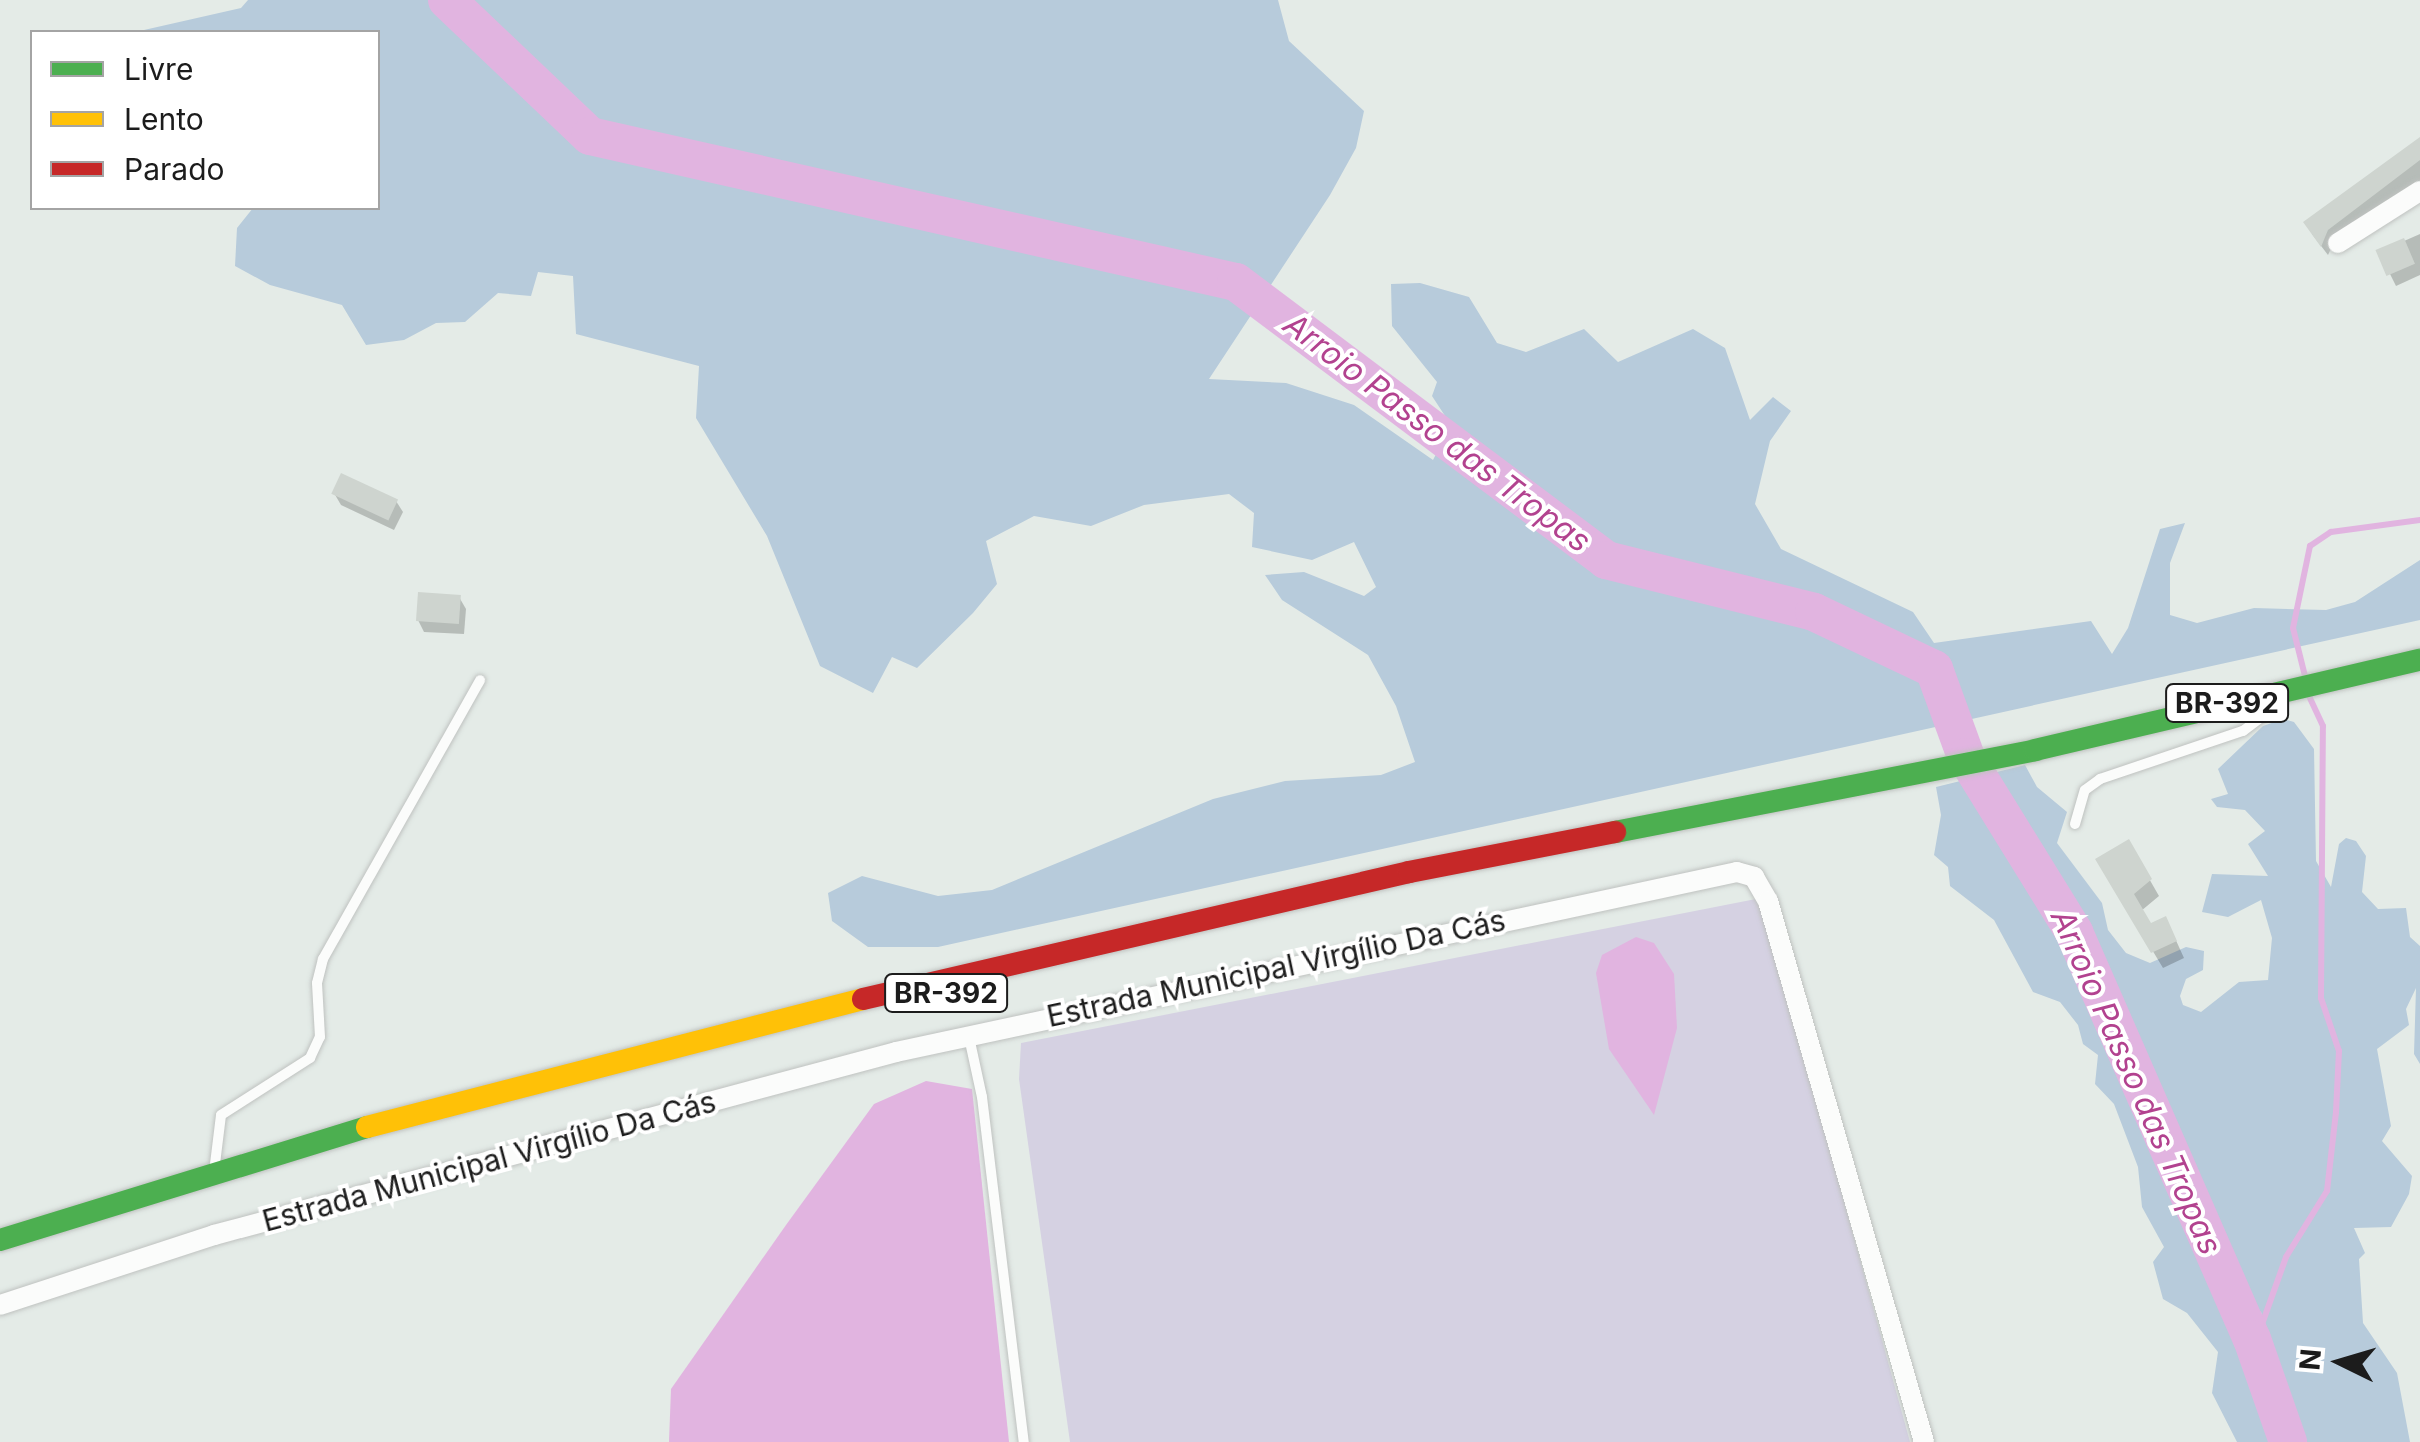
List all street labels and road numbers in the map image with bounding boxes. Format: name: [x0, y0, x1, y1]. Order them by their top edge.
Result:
road number: BR-392: [2164, 680, 2290, 726]
street label: Estrada Municipal Virgílio Da Cás: [1043, 902, 1509, 1034]
road number: BR-392: [884, 970, 1008, 1016]
street label: Estrada Municipal Virgílio Da Cás: [258, 1083, 720, 1239]

